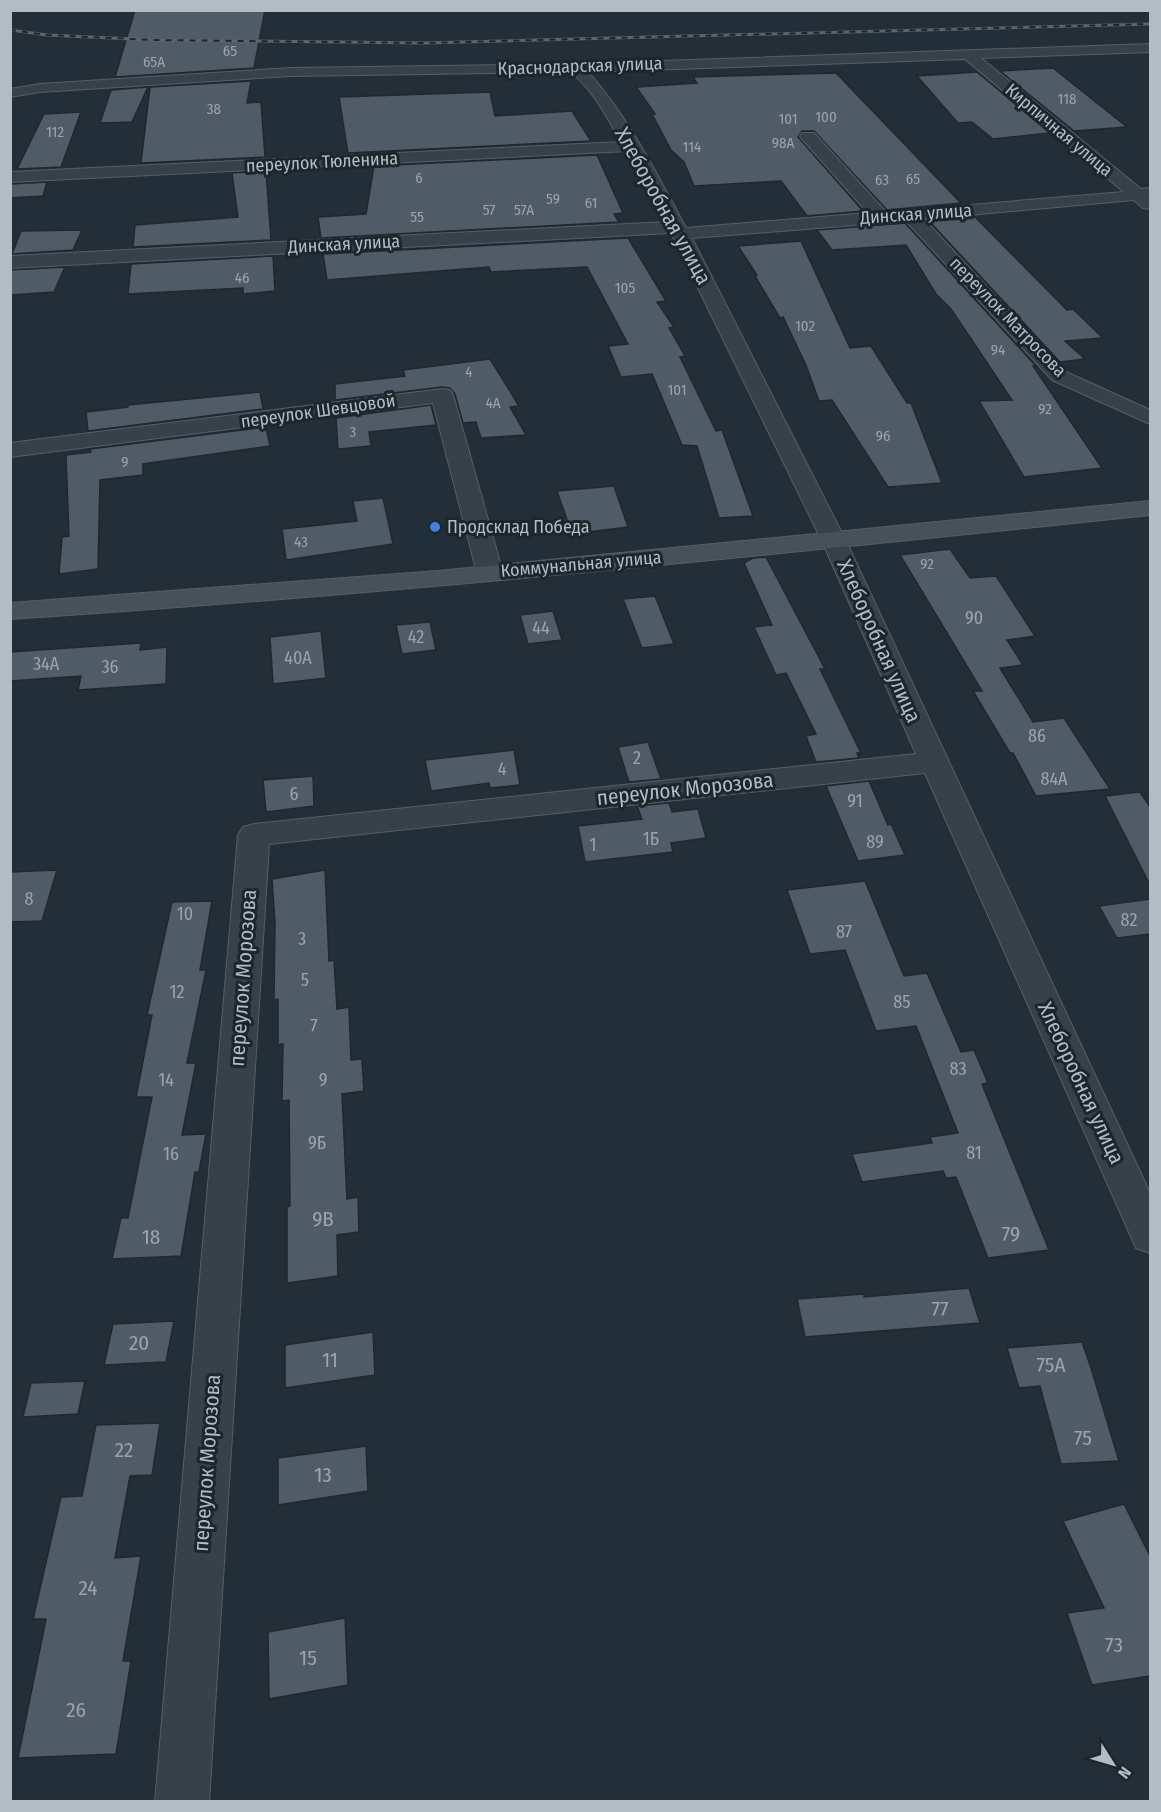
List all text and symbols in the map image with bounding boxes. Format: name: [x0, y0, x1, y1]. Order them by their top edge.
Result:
house number: 65: [223, 42, 237, 60]
street label: Краснодарская улица: [497, 52, 663, 80]
house number: 65А: [143, 53, 165, 71]
street label: Кирпичная улица: [1001, 79, 1117, 181]
house number: 118: [1058, 90, 1077, 108]
house number: 38: [207, 100, 221, 118]
house number: 100: [815, 108, 837, 126]
house number: 101: [778, 110, 798, 128]
house number: 112: [46, 123, 64, 141]
street label: Хлеборобная улица: [609, 123, 717, 289]
house number: 98А: [772, 134, 794, 152]
house number: 114: [683, 138, 701, 156]
street label: переулок Тюленина: [245, 147, 399, 177]
house number: 6: [415, 169, 423, 187]
house number: 65: [906, 170, 920, 188]
house number: 63: [875, 171, 889, 189]
house number: 59: [546, 190, 560, 208]
house number: 61: [585, 194, 597, 212]
street label: Динская улица: [858, 199, 973, 229]
house number: 57: [483, 201, 495, 219]
house number: 57А: [514, 201, 534, 219]
house number: 55: [410, 208, 424, 226]
street label: Динская улица: [286, 230, 401, 258]
street label: переулок Матросова: [945, 252, 1071, 382]
house number: 46: [235, 269, 249, 287]
house number: 105: [615, 279, 635, 297]
house number: 102: [795, 317, 815, 335]
house number: 94: [991, 341, 1005, 359]
house number: 4: [465, 363, 473, 381]
house number: 101: [667, 381, 687, 399]
street label: переулок Шевцовой: [239, 389, 397, 433]
house number: 4А: [485, 394, 501, 412]
house number: 92: [1038, 400, 1052, 418]
house number: 3: [350, 423, 357, 441]
house number: 96: [876, 427, 890, 445]
house number: 9: [121, 453, 129, 471]
place label: Продсклад Победа: [447, 516, 590, 538]
marker: Продсклад Победа: [428, 520, 442, 534]
house number: 43: [294, 533, 308, 551]
street label: Коммунальная улица: [500, 546, 662, 582]
street label: Хлеборобная улица: [831, 555, 927, 727]
house number: 92: [920, 555, 934, 573]
house number: 90: [965, 607, 983, 629]
house number: 44: [532, 617, 550, 639]
house number: 42: [408, 626, 424, 648]
house number: 40А: [284, 647, 312, 669]
house number: 34А: [33, 653, 60, 675]
house number: 36: [101, 656, 119, 678]
house number: 86: [1028, 725, 1046, 747]
house number: 2: [633, 747, 641, 769]
house number: 4: [498, 758, 507, 780]
street label: переулок Морозова: [595, 767, 775, 811]
house number: 84А: [1040, 768, 1068, 790]
house number: 6: [290, 783, 299, 805]
house number: 91: [847, 790, 863, 812]
house number: 1Б: [643, 828, 659, 850]
house number: 89: [866, 831, 884, 853]
house number: 1: [589, 834, 597, 856]
house number: 8: [25, 888, 34, 910]
street label: переулок Морозова: [224, 889, 262, 1067]
house number: 10: [177, 903, 193, 925]
house number: 82: [1121, 909, 1137, 931]
house number: 87: [836, 921, 852, 943]
house number: 3: [298, 928, 306, 950]
house number: 5: [301, 969, 309, 991]
house number: 12: [170, 981, 185, 1003]
house number: 85: [893, 991, 911, 1013]
street label: Хлеборобная улица: [1032, 998, 1130, 1168]
house number: 7: [310, 1015, 318, 1037]
house number: 83: [949, 1058, 967, 1080]
house number: 14: [158, 1069, 174, 1091]
house number: 9: [319, 1069, 327, 1091]
house number: 9Б: [308, 1132, 326, 1154]
house number: 81: [966, 1142, 982, 1164]
house number: 16: [163, 1143, 179, 1165]
house number: 9В: [312, 1206, 334, 1232]
house number: 79: [1002, 1221, 1020, 1247]
house number: 18: [142, 1224, 160, 1250]
house number: 77: [931, 1296, 949, 1322]
house number: 20: [129, 1330, 149, 1356]
house number: 11: [322, 1347, 338, 1373]
house number: 75А: [1037, 1352, 1065, 1378]
street label: переулок Морозова: [188, 1374, 226, 1552]
house number: 75: [1074, 1425, 1092, 1451]
house number: 22: [115, 1437, 133, 1463]
house number: 13: [314, 1462, 332, 1488]
house number: 24: [78, 1575, 98, 1601]
house number: 73: [1105, 1632, 1123, 1658]
house number: 15: [299, 1645, 317, 1671]
house number: 26: [66, 1697, 86, 1723]
north arrow: [1083, 1734, 1143, 1794]
text: N: [1114, 1763, 1135, 1782]

